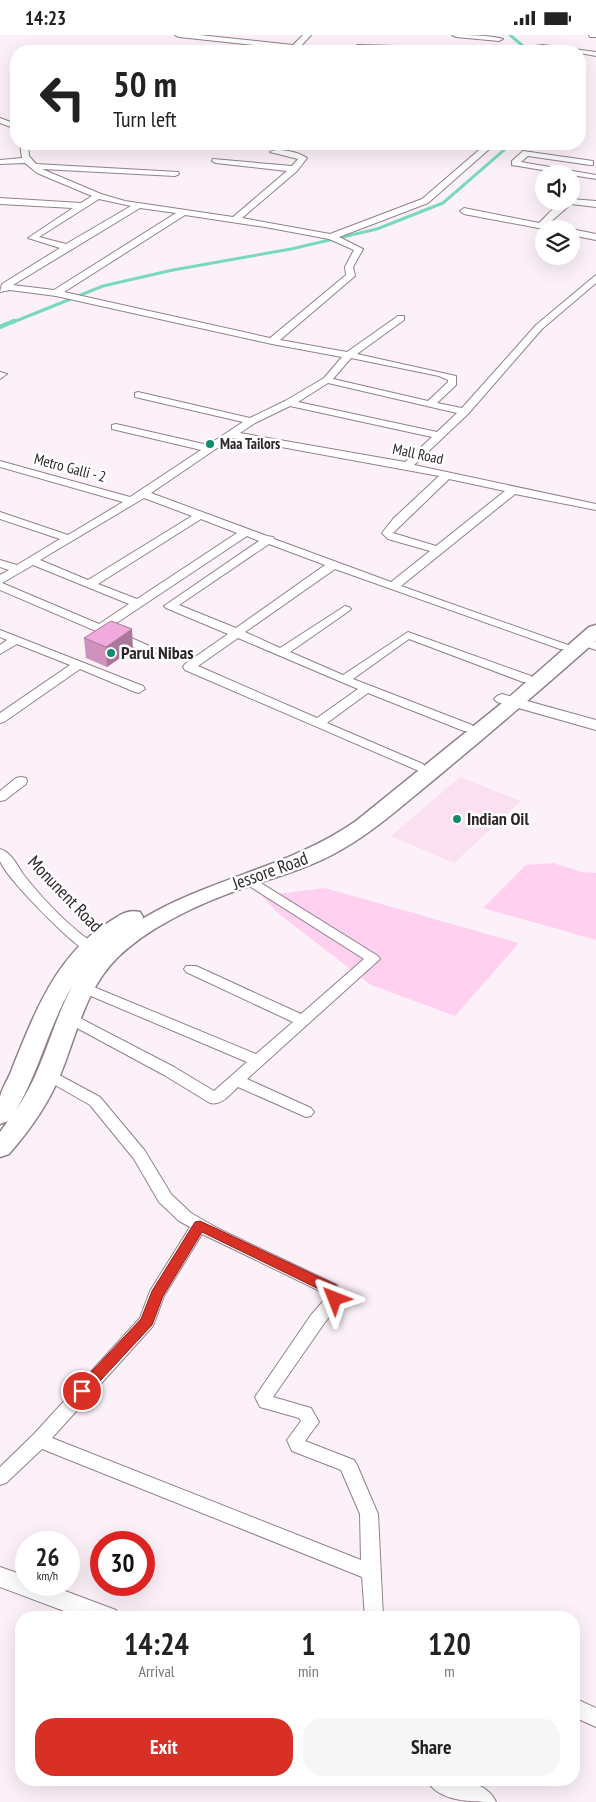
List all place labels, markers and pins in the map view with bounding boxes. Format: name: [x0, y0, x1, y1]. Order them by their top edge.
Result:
place label: Maa Tailors: [220, 434, 280, 453]
marker: Maa Tailors: [204, 438, 216, 450]
place label: Parul Nibas: [121, 641, 193, 664]
marker: Parul Nibas: [105, 647, 117, 659]
place label: Indian Oil: [467, 807, 529, 830]
marker: Indian Oil: [451, 813, 463, 825]
pin: [61, 1370, 103, 1412]

